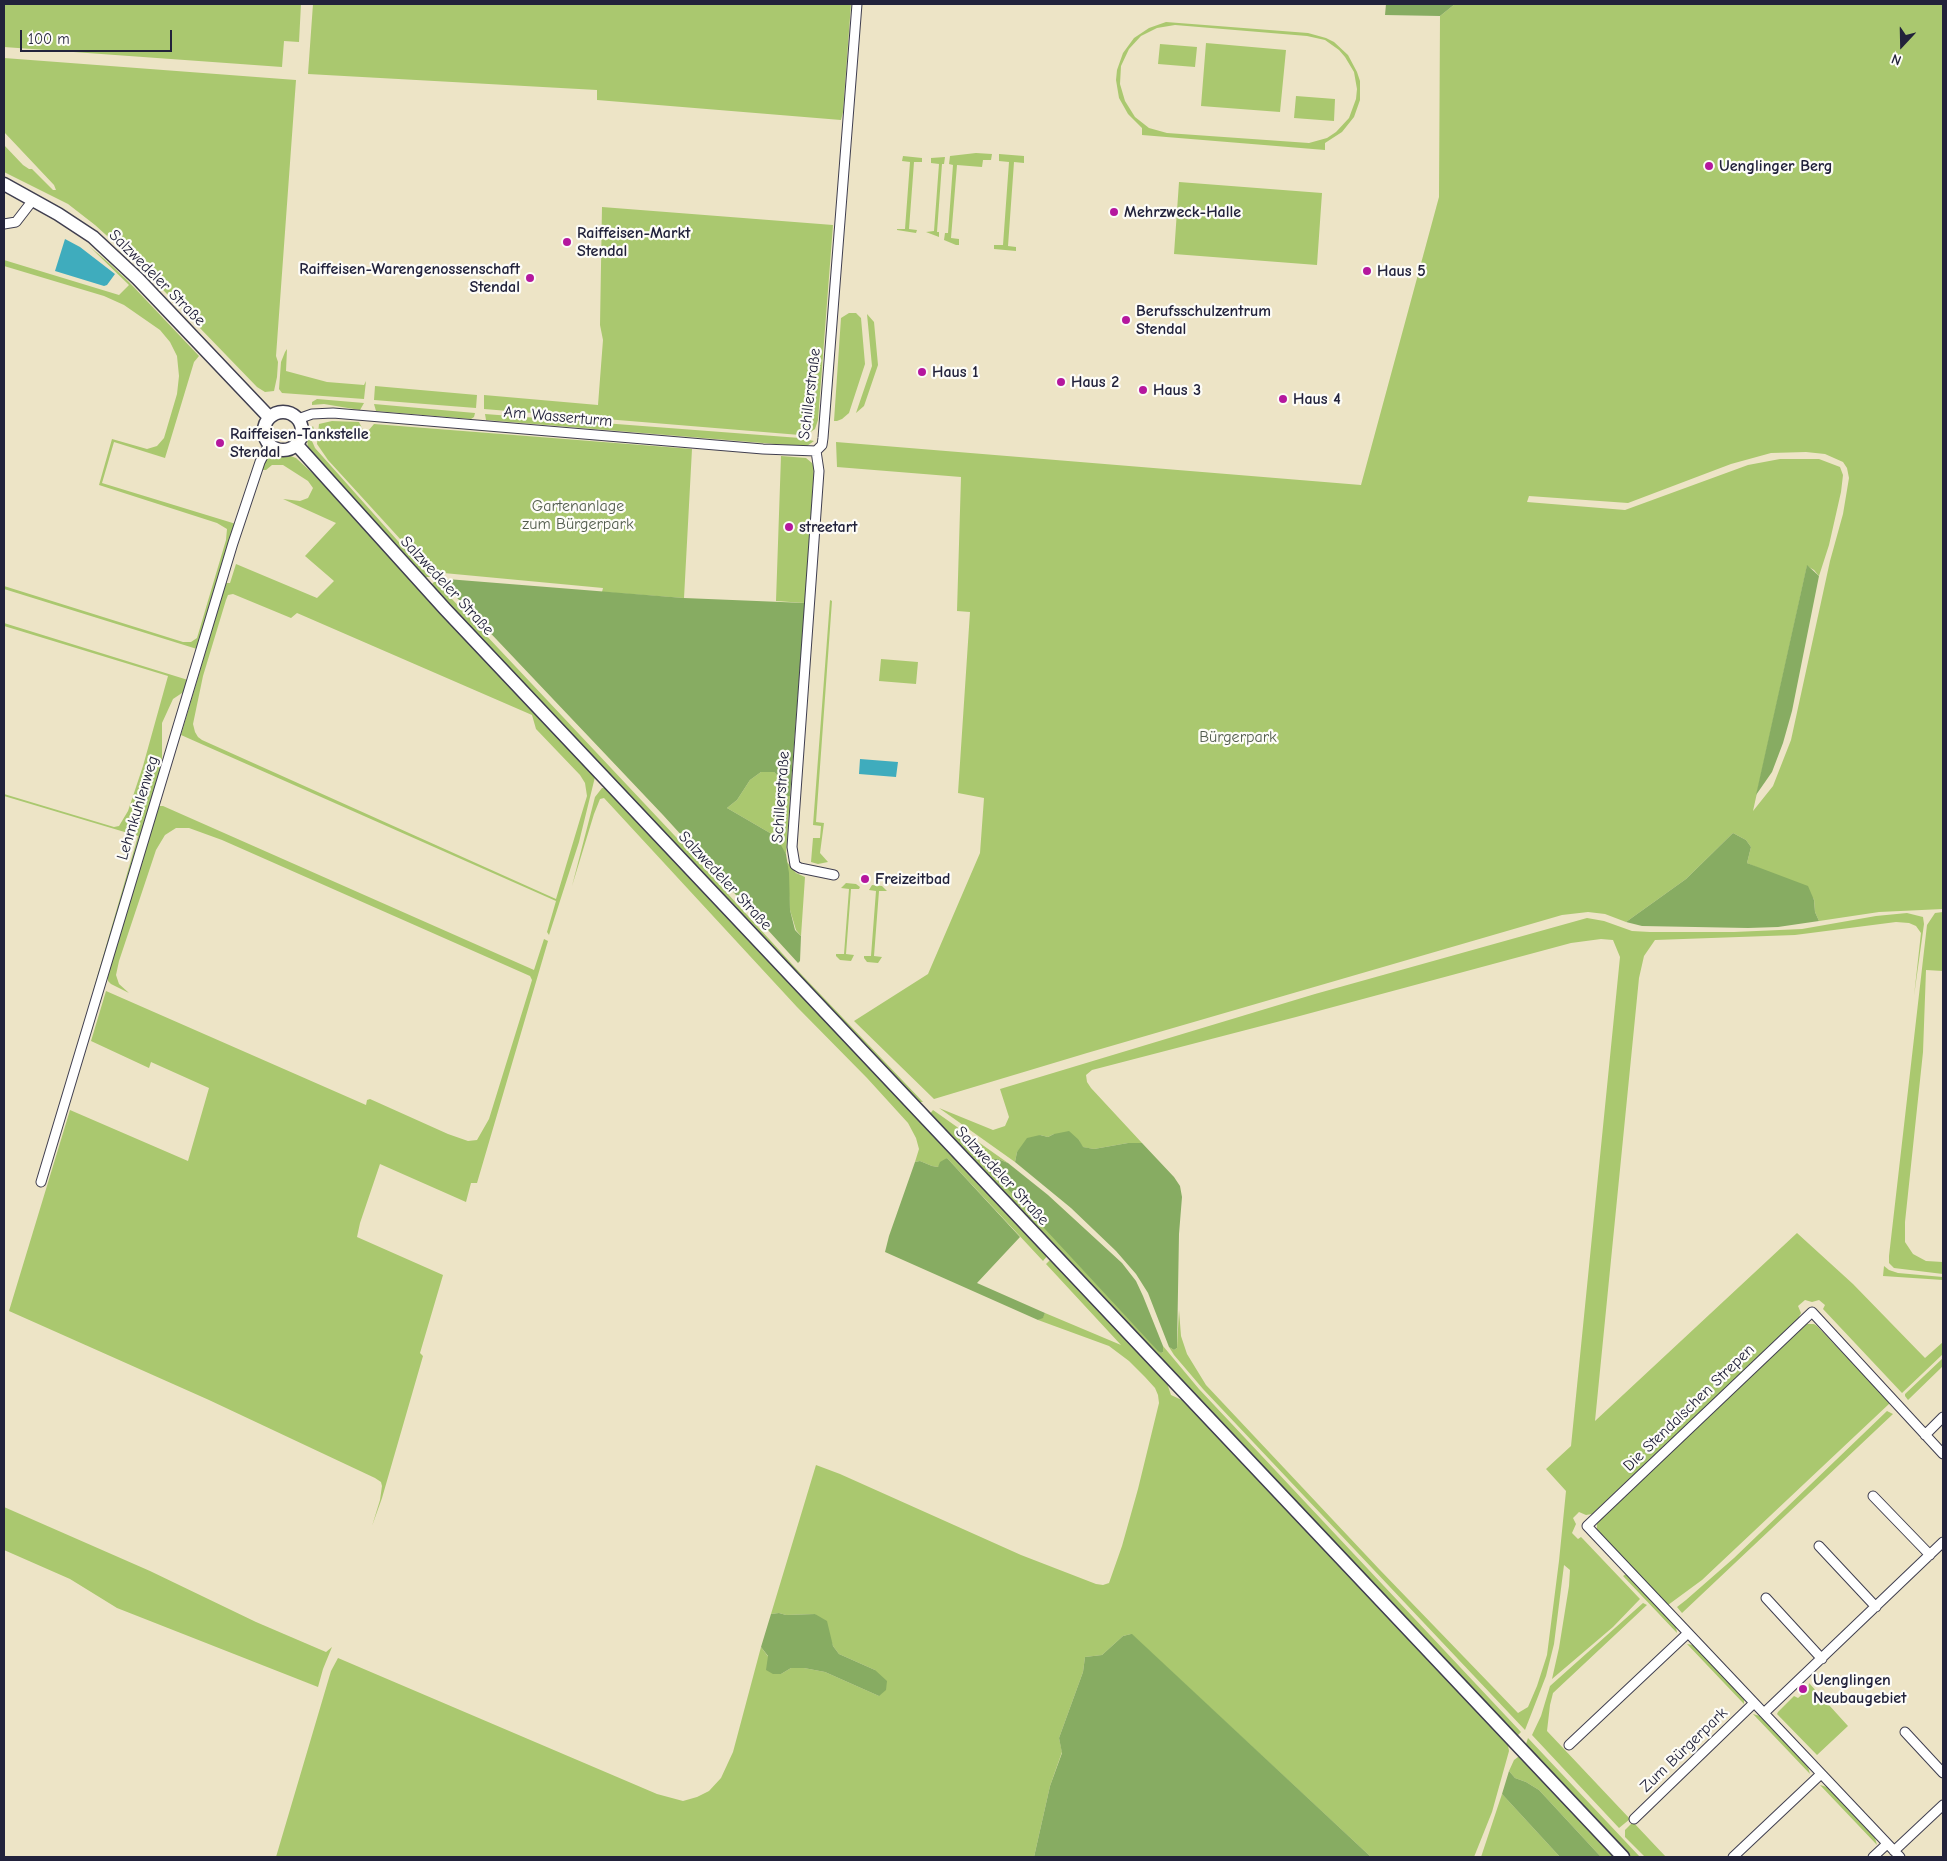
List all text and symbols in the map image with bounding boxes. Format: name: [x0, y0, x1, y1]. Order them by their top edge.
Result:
scale bar: [22, 20, 175, 52]
north arrow: [1877, 20, 1927, 70]
text: 100 m: [28, 30, 70, 48]
text: N: [1889, 50, 1904, 69]
place label: Uenglinger Berg: [1719, 156, 1833, 176]
marker: Uenglinger Berg: [1703, 160, 1715, 172]
place label: Mehrzweck-Halle: [1124, 202, 1241, 222]
marker: Mehrzweck-Halle: [1108, 206, 1120, 218]
place label: Raiffeisen-Markt Stendal: [577, 223, 690, 261]
street label: Salzwedeler Straße: [105, 226, 209, 330]
marker: Raiffeisen-Markt Stendal: [561, 236, 573, 248]
place label: Raiffeisen-Warengenossenschaft Stendal: [299, 259, 520, 297]
place label: Haus 5: [1377, 261, 1426, 281]
marker: Haus 5: [1361, 265, 1373, 277]
marker: Raiffeisen-Warengenossenschaft Stendal: [524, 272, 536, 284]
place label: Berufsschulzentrum Stendal: [1136, 301, 1271, 339]
marker: Berufsschulzentrum Stendal: [1120, 314, 1132, 326]
street label: Schillerstraße: [795, 347, 825, 441]
place label: Haus 1: [932, 362, 979, 382]
marker: Haus 1: [916, 366, 928, 378]
place label: Haus 2: [1071, 372, 1119, 392]
marker: Haus 2: [1055, 376, 1067, 388]
place label: Haus 3: [1153, 380, 1201, 400]
marker: Haus 3: [1137, 384, 1149, 396]
place label: Haus 4: [1293, 389, 1341, 409]
marker: Haus 4: [1277, 393, 1289, 405]
street label: Am Wasserturm: [503, 403, 613, 431]
place label: Raiffeisen-Tankstelle Stendal: [230, 424, 369, 462]
marker: Raiffeisen-Tankstelle Stendal: [214, 437, 226, 449]
park label: Gartenanlage zum Bürgerpark: [522, 496, 634, 534]
place label: streetart: [799, 517, 857, 537]
marker: streetart: [783, 521, 795, 533]
street label: Salzwedeler Straße: [396, 532, 498, 640]
park label: Bürgerpark: [1199, 727, 1277, 747]
street label: Schillerstraße: [768, 750, 794, 844]
street label: Lehmkuhlenweg: [113, 753, 163, 863]
street label: Salzwedeler Straße: [674, 827, 776, 935]
place label: Freizeitbad: [875, 869, 950, 889]
marker: Freizeitbad: [859, 873, 871, 885]
street label: Salzwedeler Straße: [951, 1122, 1053, 1230]
street label: Die Stendalschen Strepen: [1619, 1340, 1759, 1476]
place label: Uenglingen Neubaugebiet: [1813, 1670, 1906, 1708]
marker: Uenglingen Neubaugebiet: [1797, 1683, 1809, 1695]
street label: Zum Bürgerpark: [1636, 1704, 1732, 1796]

